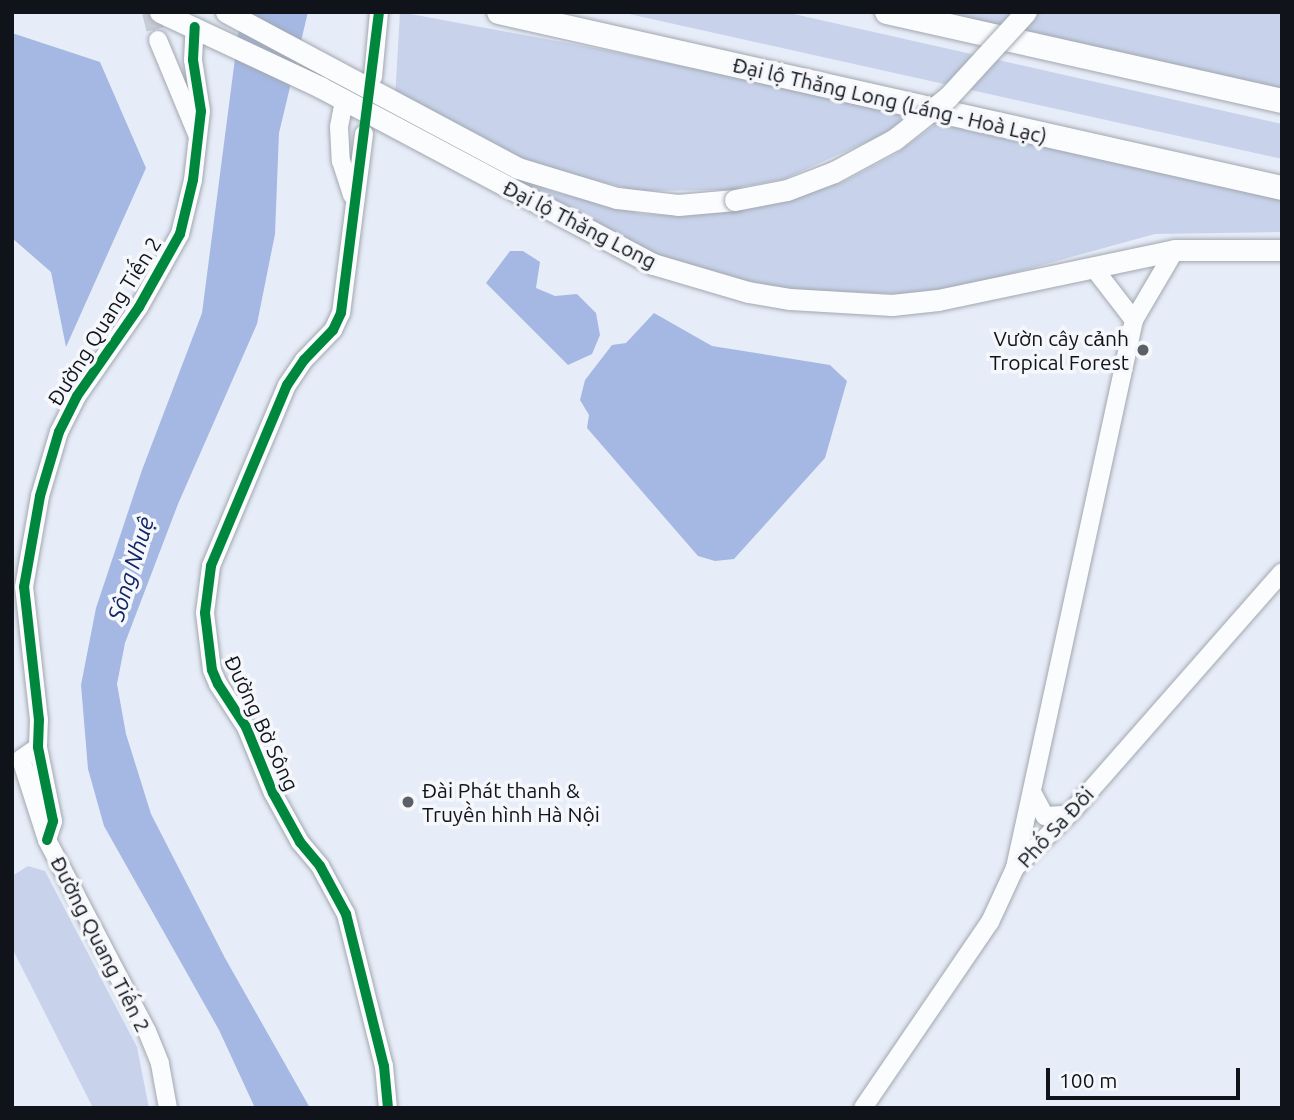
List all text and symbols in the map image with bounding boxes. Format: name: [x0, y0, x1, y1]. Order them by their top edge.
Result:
street label: Đại lộ Thăng Long (Láng - Hoà Lạc): [730, 52, 1050, 148]
street label: Đại lộ Thăng Long: [499, 174, 661, 274]
street label: Đường Quang Tiến 2: [42, 232, 166, 410]
place label: Vườn cây cảnh Tropical Forest: [989, 325, 1129, 375]
marker: Vườn cây cảnh Tropical Forest: [1135, 342, 1151, 358]
water label: Sông Nhuệ: [102, 514, 160, 624]
street label: Đường Bờ Sông: [220, 651, 304, 795]
place label: Đài Phát thanh & Truyền hình Hà Nội: [422, 777, 600, 827]
street label: Phố Sa Đôi: [1011, 782, 1099, 872]
marker: Đài Phát thanh & Truyền hình Hà Nội: [400, 794, 416, 810]
street label: Đường Quang Tiến 2: [46, 852, 156, 1036]
scale bar: [1049, 1054, 1243, 1098]
text: 100 m: [1059, 1068, 1117, 1092]

